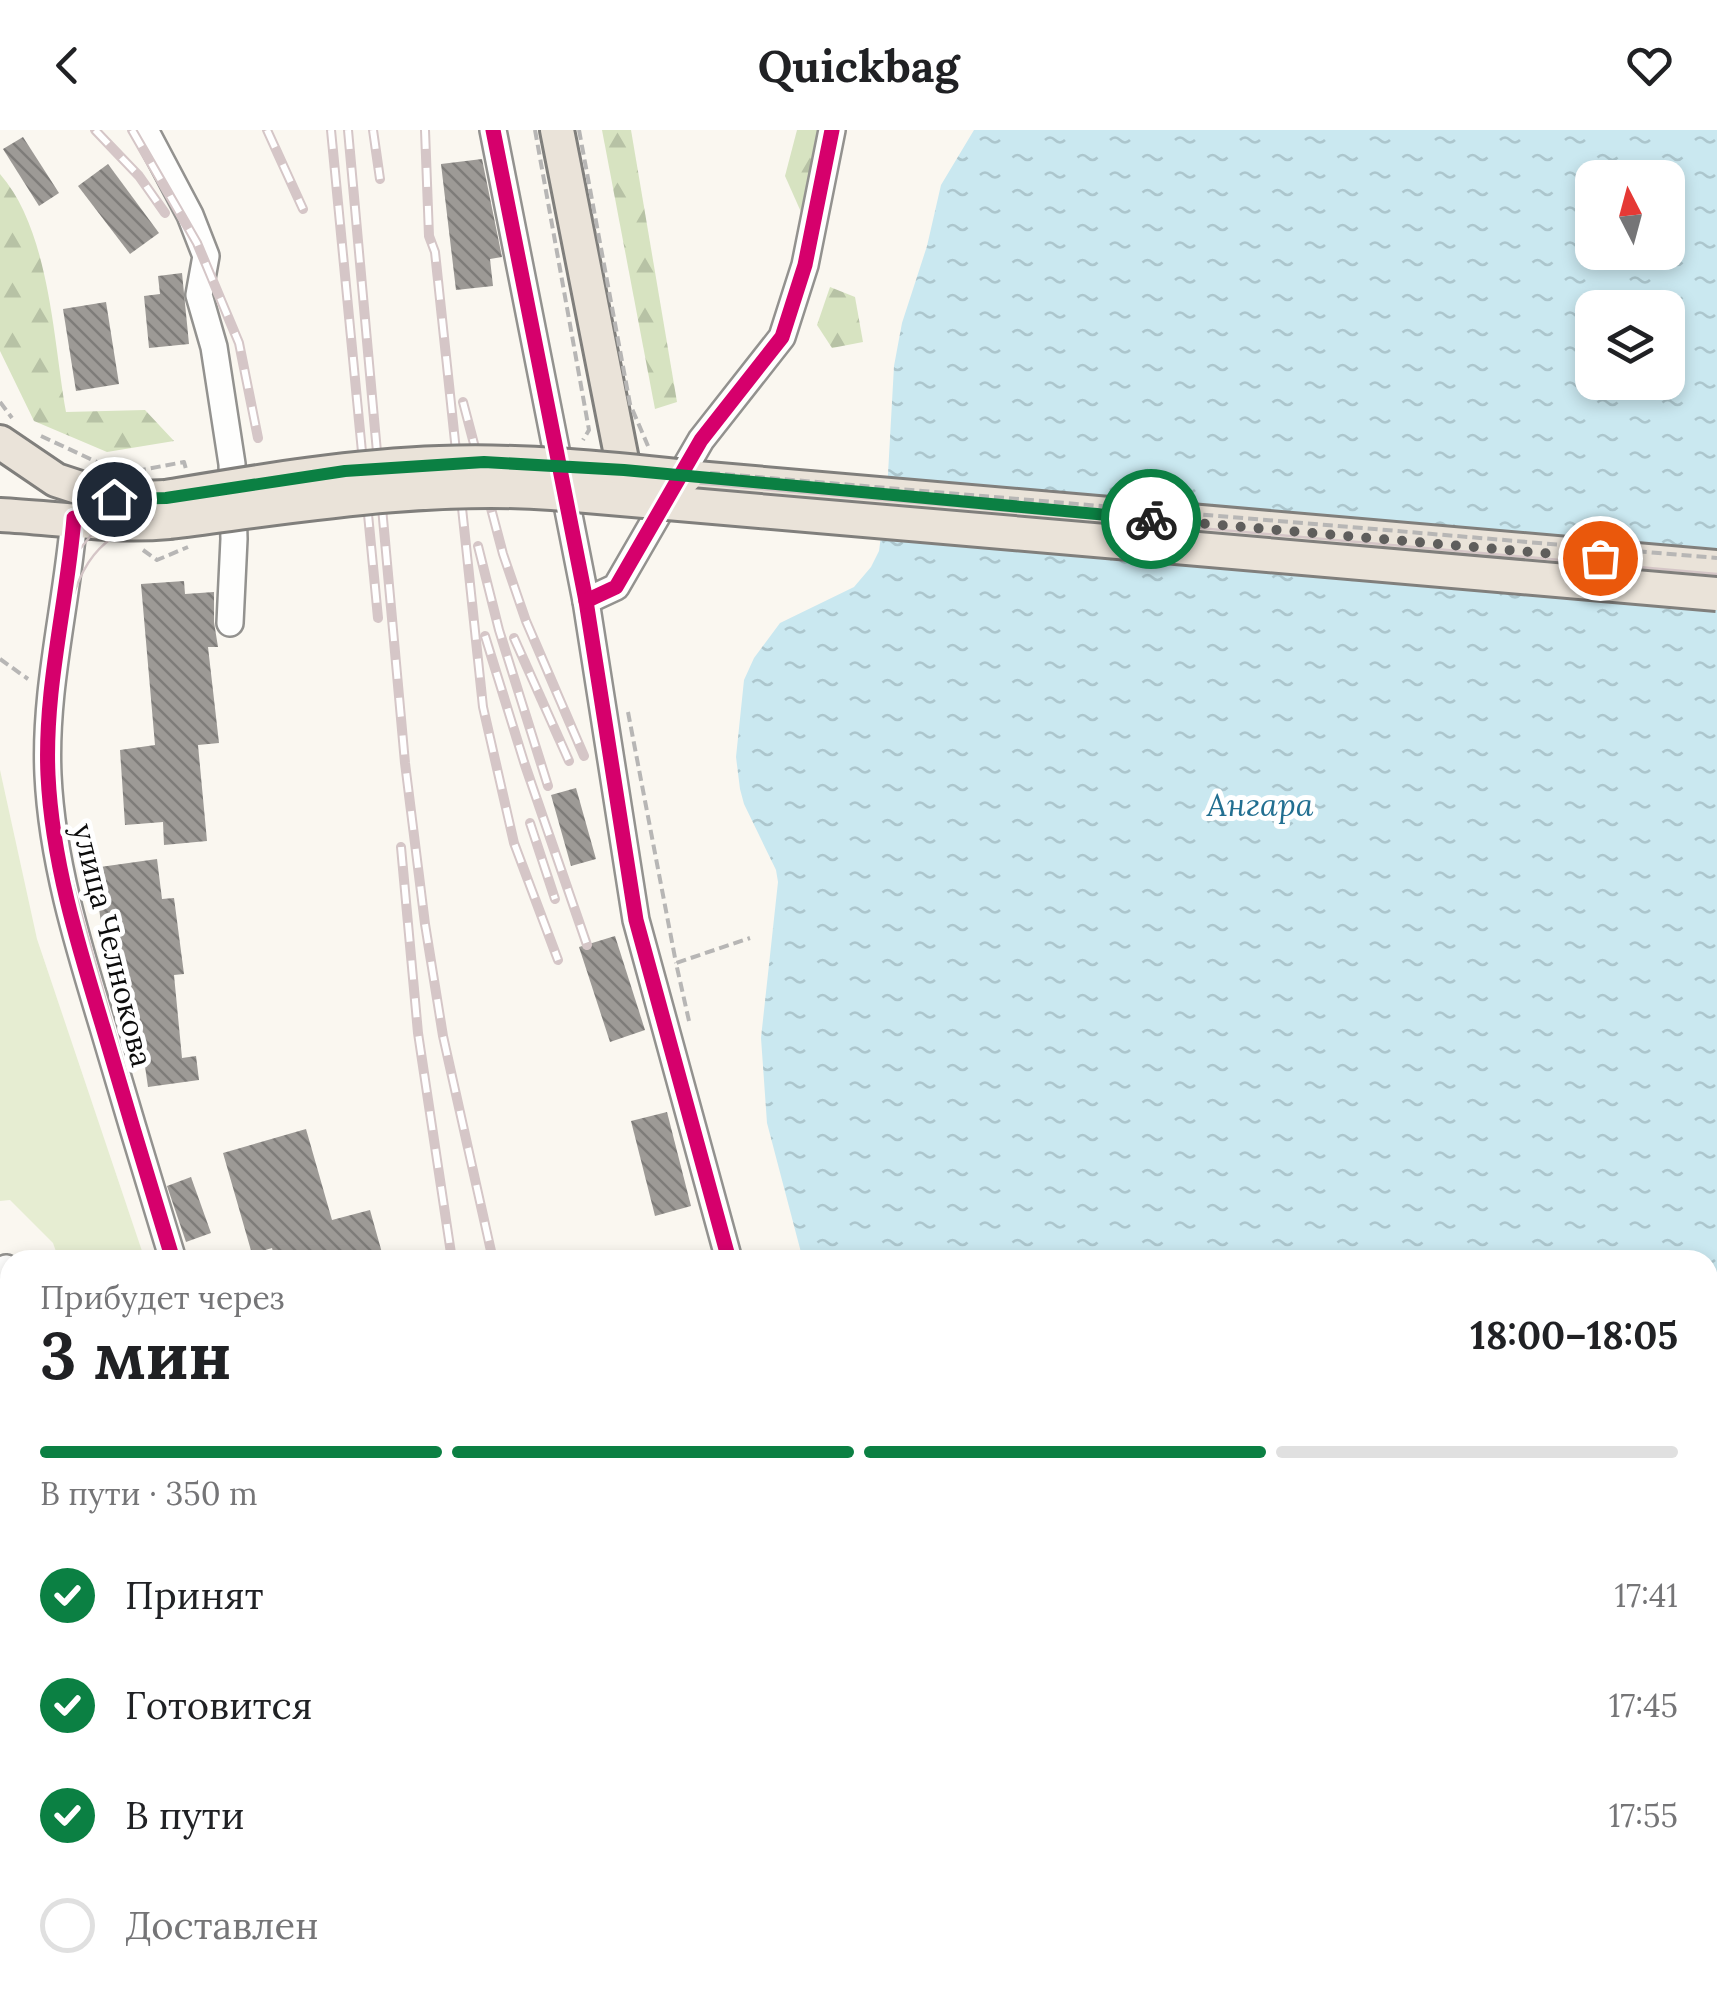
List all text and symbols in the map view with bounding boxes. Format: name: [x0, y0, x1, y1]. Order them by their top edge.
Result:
text: Quickbag: [758, 37, 959, 94]
icon: back: [40, 38, 95, 93]
icon: heart: [1622, 38, 1677, 93]
north arrow: [1575, 160, 1685, 270]
map controls: [1575, 160, 1685, 400]
button: layers: [1575, 290, 1685, 400]
pin: [72, 457, 157, 542]
courier: [1101, 469, 1201, 569]
icon: home: [87, 472, 142, 527]
icon: bike: [1124, 492, 1179, 547]
pin: [1558, 516, 1643, 601]
icon: bag: [1573, 531, 1628, 586]
water label: Ангара: [1206, 784, 1314, 825]
street label: улица Челнокова: [63, 819, 162, 1071]
text: Прибудет через: [40, 1277, 284, 1318]
text: 18:00–18:05: [1470, 1311, 1678, 1359]
text: 3 мин: [40, 1314, 232, 1397]
text: В пути · 350 m: [40, 1473, 258, 1514]
icon: check: [40, 1568, 95, 1623]
text: Принят: [125, 1571, 264, 1619]
text: 17:41: [1615, 1575, 1678, 1616]
icon: check: [40, 1678, 95, 1733]
text: Готовится: [125, 1681, 312, 1729]
text: 17:45: [1609, 1685, 1678, 1726]
icon: check: [40, 1788, 95, 1843]
text: В пути: [125, 1791, 244, 1839]
text: 17:55: [1609, 1795, 1678, 1836]
text: Доставлен: [125, 1901, 319, 1949]

